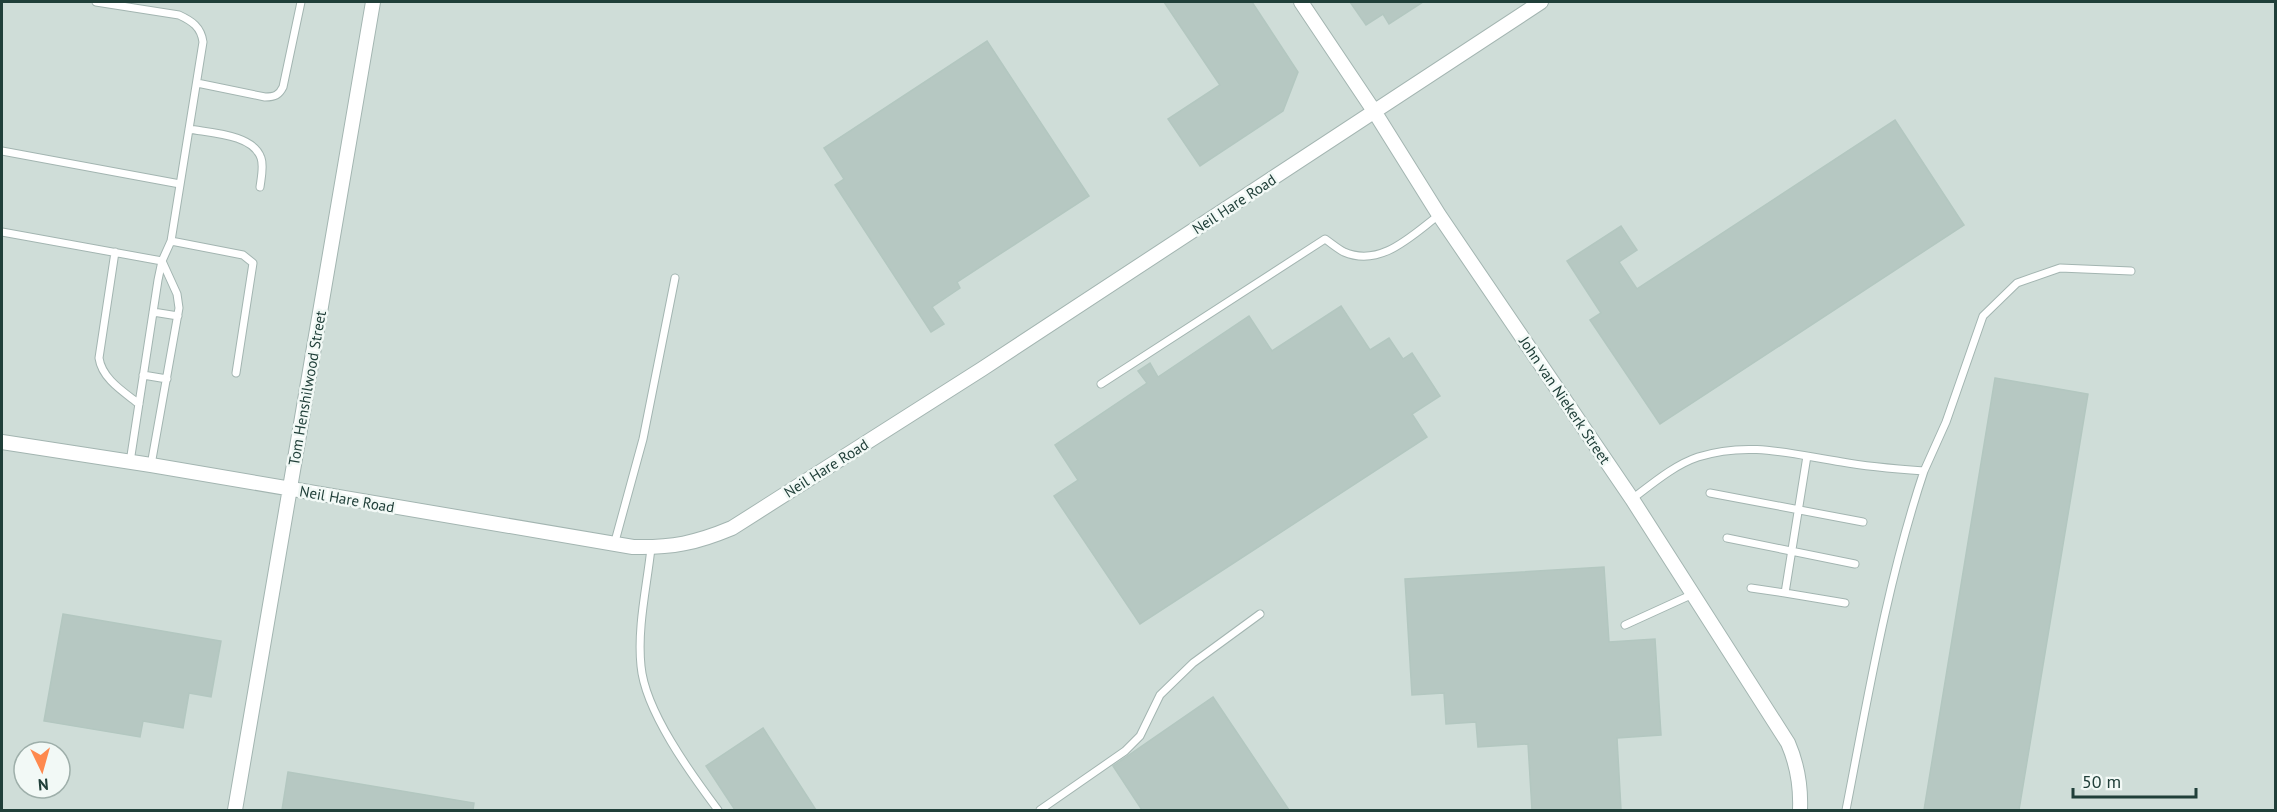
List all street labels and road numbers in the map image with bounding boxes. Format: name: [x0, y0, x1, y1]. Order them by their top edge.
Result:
street label: Neil Hare Road: [1189, 170, 1279, 238]
street label: Tom Henshilwood Street: [284, 309, 330, 467]
street label: John van Niekerk Street: [1515, 332, 1615, 467]
street label: Neil Hare Road: [780, 434, 872, 502]
street label: Neil Hare Road: [298, 481, 396, 517]

